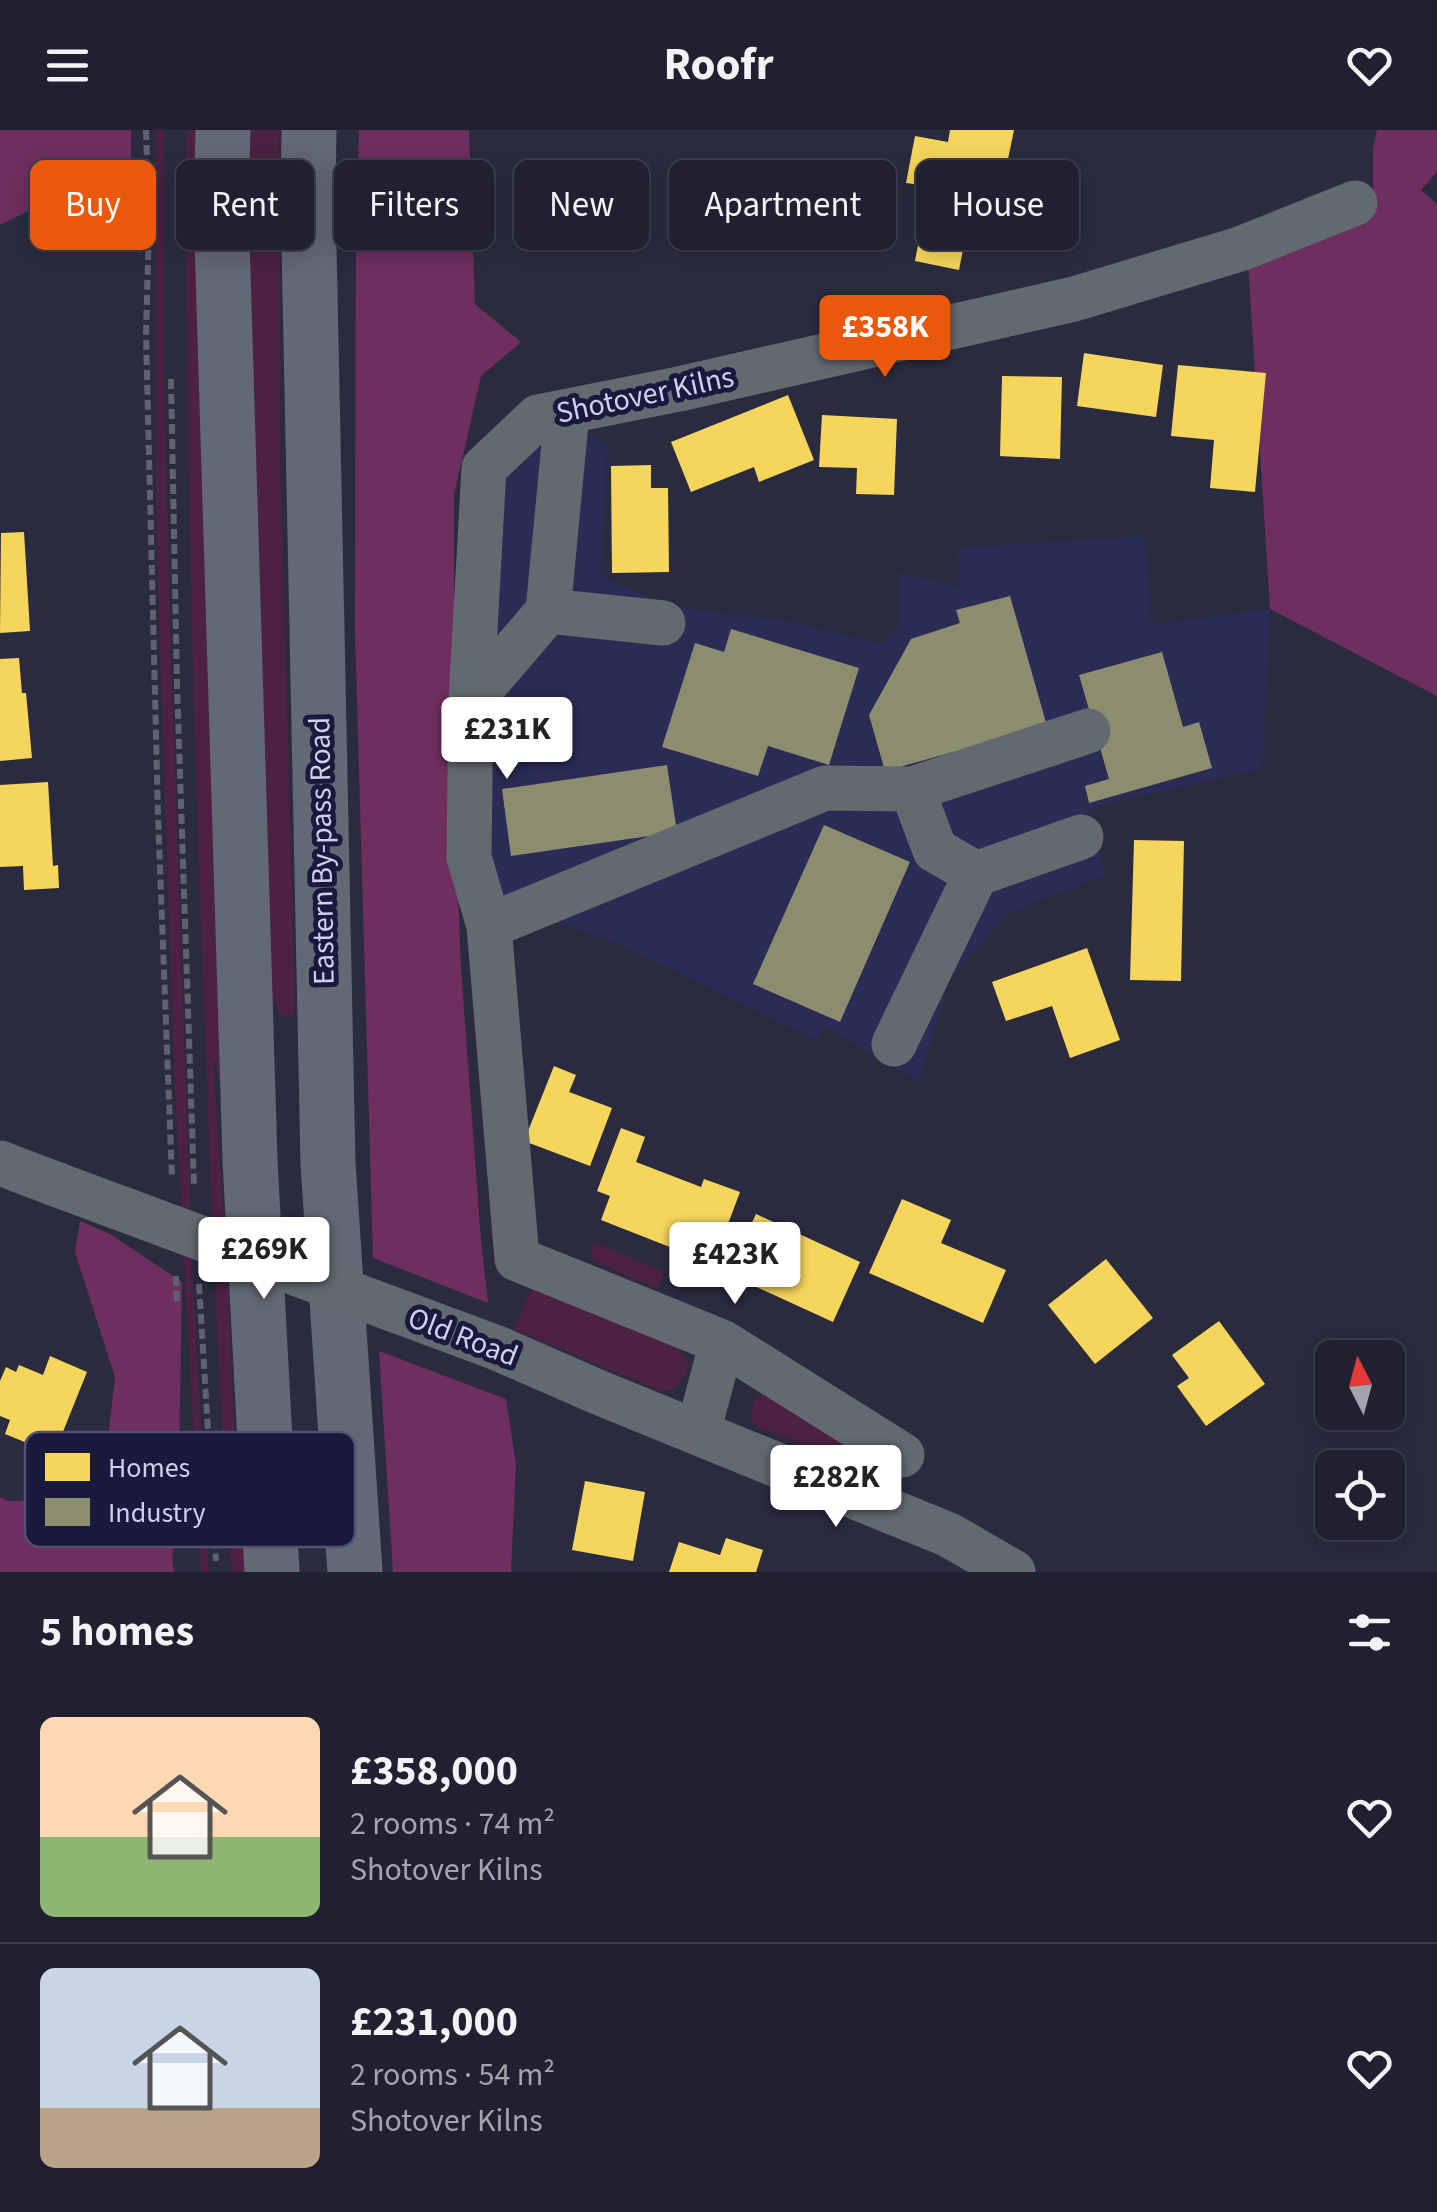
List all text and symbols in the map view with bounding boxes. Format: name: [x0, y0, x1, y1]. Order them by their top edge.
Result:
text: Roofr: [663, 33, 774, 97]
icon: menu: [40, 38, 95, 93]
icon: heart: [1342, 38, 1397, 93]
chip: Buy: [30, 160, 156, 250]
chip: Rent: [176, 160, 314, 250]
chip: Filters: [334, 160, 494, 250]
chip: New: [514, 160, 649, 250]
chip: Apartment: [669, 160, 896, 250]
chip: House: [916, 160, 1079, 250]
pin: £358K: [815, 295, 955, 380]
text: £358K: [841, 304, 929, 350]
street label: Shotover Kilns: [552, 355, 738, 435]
pin: £231K: [437, 697, 577, 782]
text: £231K: [463, 706, 551, 752]
street label: Eastern By-pass Road: [298, 717, 346, 985]
pin: £269K: [194, 1217, 334, 1302]
pin: £423K: [665, 1222, 805, 1307]
text: £269K: [220, 1226, 308, 1272]
text: £423K: [691, 1231, 779, 1277]
street label: Old Road: [402, 1296, 524, 1378]
north arrow: [1315, 1340, 1405, 1430]
map controls: [1315, 1340, 1405, 1540]
legend: [25, 1432, 355, 1547]
pin: £282K: [766, 1445, 906, 1530]
text: Homes: [108, 1448, 190, 1488]
button: locate: [1315, 1450, 1405, 1540]
text: £282K: [792, 1454, 880, 1500]
text: Industry: [108, 1493, 206, 1533]
text: 5 homes: [40, 1602, 194, 1662]
icon: filters: [1342, 1605, 1397, 1660]
text: £358,000: [350, 1741, 518, 1801]
icon: home: [120, 1757, 240, 1877]
icon: heart: [1342, 1790, 1397, 1845]
text: 2 rooms · 74 m²: [350, 1801, 555, 1847]
text: Shotover Kilns: [350, 1847, 543, 1893]
text: £231,000: [350, 1992, 518, 2052]
icon: home: [120, 2008, 240, 2128]
icon: heart: [1342, 2041, 1397, 2096]
text: 2 rooms · 54 m²: [350, 2052, 555, 2098]
text: Shotover Kilns: [350, 2098, 543, 2144]

